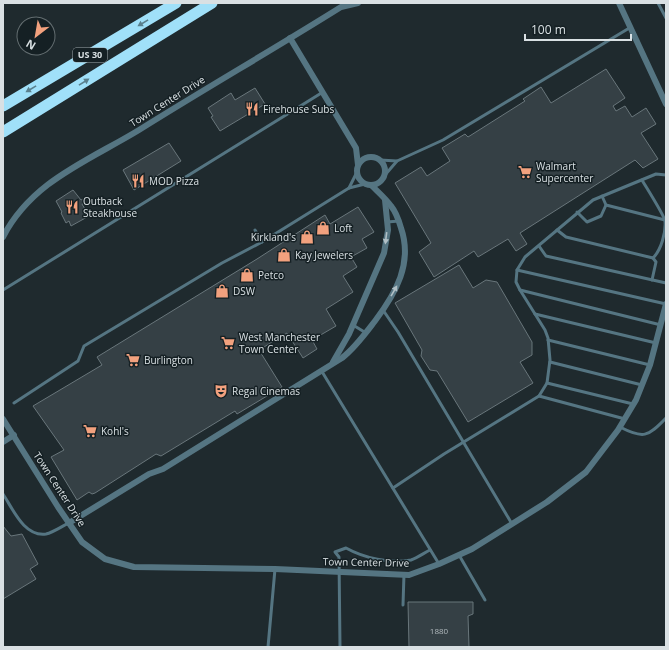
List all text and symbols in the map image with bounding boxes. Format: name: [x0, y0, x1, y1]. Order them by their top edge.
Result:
north arrow: [16, 16, 56, 56]
scale bar: [525, 16, 631, 42]
one-way arrow: [138, 19, 148, 27]
text: 100 m: [531, 21, 566, 38]
text: N: [23, 36, 38, 54]
road number: US 30: [73, 48, 107, 62]
street label: Town Center Drive: [127, 72, 208, 130]
one-way arrow: [79, 78, 89, 86]
one-way arrow: [25, 86, 37, 93]
restaurant icon: Firehouse Subs: [244, 101, 260, 117]
place label: Firehouse Subs: [263, 102, 334, 116]
place label: Walmart Supercenter: [536, 159, 593, 185]
supermarket icon: Walmart Supercenter: [517, 164, 533, 180]
restaurant icon: MOD Pizza: [130, 173, 146, 189]
place label: MOD Pizza: [149, 174, 199, 188]
place label: Outback Steakhouse: [83, 194, 138, 220]
restaurant icon: Outback Steakhouse: [64, 199, 80, 215]
shop icon: Loft: [315, 220, 331, 236]
place label: Loft: [334, 221, 353, 235]
shop icon: Kirkland's: [299, 229, 315, 245]
place label: Kirkland's: [251, 230, 296, 244]
one-way arrow: [383, 232, 390, 244]
shop icon: Kay Jewelers: [276, 247, 292, 263]
place label: Kay Jewelers: [295, 248, 353, 262]
shop icon: Petco: [239, 267, 255, 283]
place label: Petco: [258, 268, 284, 282]
shop icon: DSW: [214, 283, 230, 299]
place label: DSW: [233, 284, 256, 298]
one-way arrow: [391, 285, 397, 297]
place label: West Manchester Town Center: [239, 330, 320, 356]
supermarket icon: West Manchester Town Center: [220, 335, 236, 351]
supermarket icon: Burlington: [125, 352, 141, 368]
place label: Burlington: [144, 353, 193, 367]
theatre icon: Regal Cinemas: [213, 383, 229, 399]
place label: Regal Cinemas: [232, 384, 300, 398]
supermarket icon: Kohl's: [82, 423, 98, 439]
place label: Kohl's: [101, 424, 129, 438]
street label: Town Center Drive: [31, 449, 90, 529]
street label: Town Center Drive: [323, 554, 410, 570]
house number: 1880: [430, 625, 449, 636]

